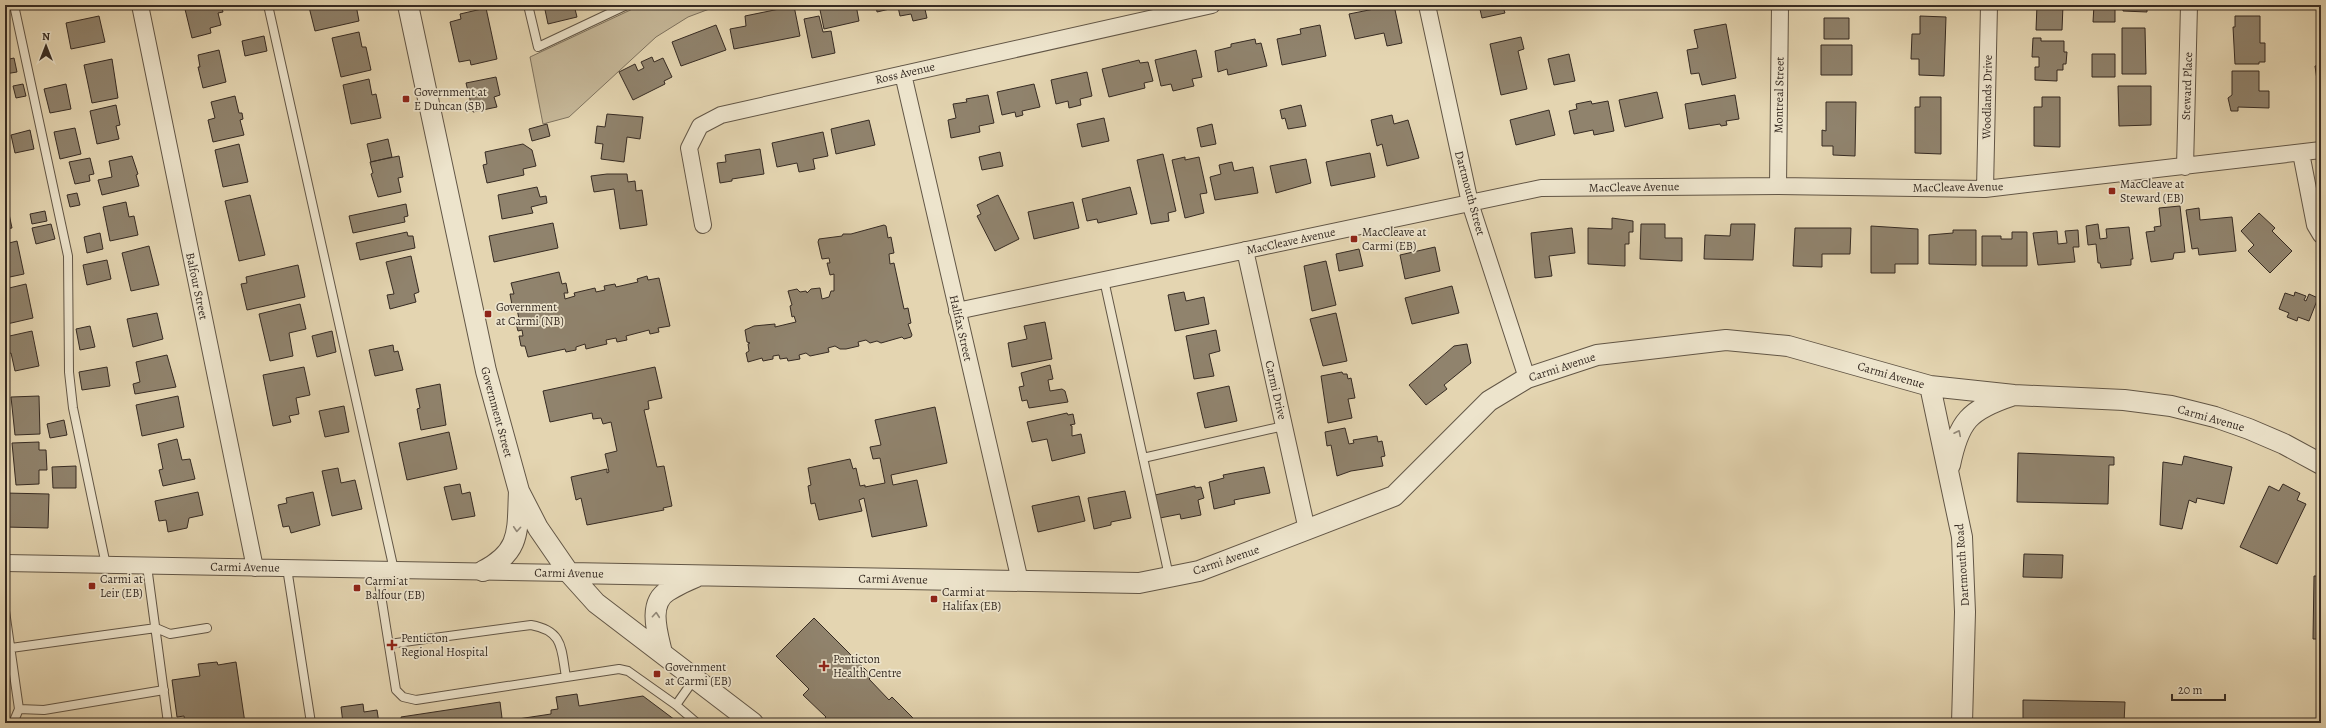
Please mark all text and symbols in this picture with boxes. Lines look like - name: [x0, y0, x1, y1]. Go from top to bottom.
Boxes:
- north arrow: [26, 26, 66, 66]
- text: N: [42, 29, 50, 44]
- street label: Steward Place: [2178, 52, 2196, 120]
- street label: Woodlands Drive: [1978, 55, 1996, 140]
- street label: Montreal Street: [1770, 56, 1788, 133]
- street label: Ross Avenue: [874, 58, 936, 88]
- place label: Government at E Duncan (SB): [414, 84, 487, 114]
- marker: Government at E Duncan (SB): [401, 94, 411, 104]
- street label: Dartmouth Street: [1451, 149, 1489, 237]
- place label: MacCleave at Steward (EB): [2120, 176, 2184, 206]
- street label: MacCleave Avenue: [1589, 178, 1679, 196]
- street label: MacCleave Avenue: [1913, 178, 2003, 196]
- marker: MacCleave at Steward (EB): [2107, 186, 2117, 196]
- street label: MacCleave Avenue: [1245, 224, 1337, 258]
- place label: MacCleave at Carmi (EB): [1362, 224, 1426, 254]
- marker: MacCleave at Carmi (EB): [1349, 234, 1359, 244]
- street label: Balfour Street: [182, 251, 212, 321]
- street label: Halifax Street: [946, 293, 976, 363]
- place label: Government at Carmi (NB): [496, 299, 564, 329]
- marker: Government at Carmi (NB): [483, 309, 493, 319]
- street label: Carmi Avenue: [1527, 349, 1597, 385]
- street label: Carmi Avenue: [1856, 358, 1926, 392]
- street label: Carmi Drive: [1261, 359, 1291, 421]
- street label: Government Street: [477, 365, 517, 459]
- street label: Carmi Avenue: [2176, 401, 2246, 435]
- one-way arrow: [1954, 430, 1961, 437]
- street label: Dartmouth Road: [1951, 523, 1973, 607]
- one-way arrow: [512, 526, 521, 532]
- street label: Carmi Avenue: [1191, 541, 1261, 579]
- street label: Carmi Avenue: [210, 558, 280, 576]
- street label: Carmi Avenue: [534, 564, 604, 582]
- street label: Carmi Avenue: [858, 570, 928, 588]
- place label: Carmi at Leir (EB): [100, 571, 143, 601]
- place label: Carmi at Balfour (EB): [365, 573, 425, 603]
- marker: Carmi at Leir (EB): [87, 581, 97, 591]
- marker: Carmi at Balfour (EB): [352, 583, 362, 593]
- place label: Carmi at Halifax (EB): [942, 584, 1001, 614]
- marker: Carmi at Halifax (EB): [929, 594, 939, 604]
- one-way arrow: [652, 612, 661, 618]
- place label: Penticton Regional Hospital: [401, 630, 488, 660]
- marker: Penticton Regional Hospital: [386, 639, 398, 651]
- place label: Penticton Health Centre: [833, 651, 902, 681]
- place label: Government at Carmi (EB): [665, 659, 731, 689]
- marker: Penticton Health Centre: [818, 660, 830, 672]
- marker: Government at Carmi (EB): [652, 669, 662, 679]
- scale bar: [2172, 676, 2225, 702]
- text: 20 m: [2178, 682, 2202, 698]

